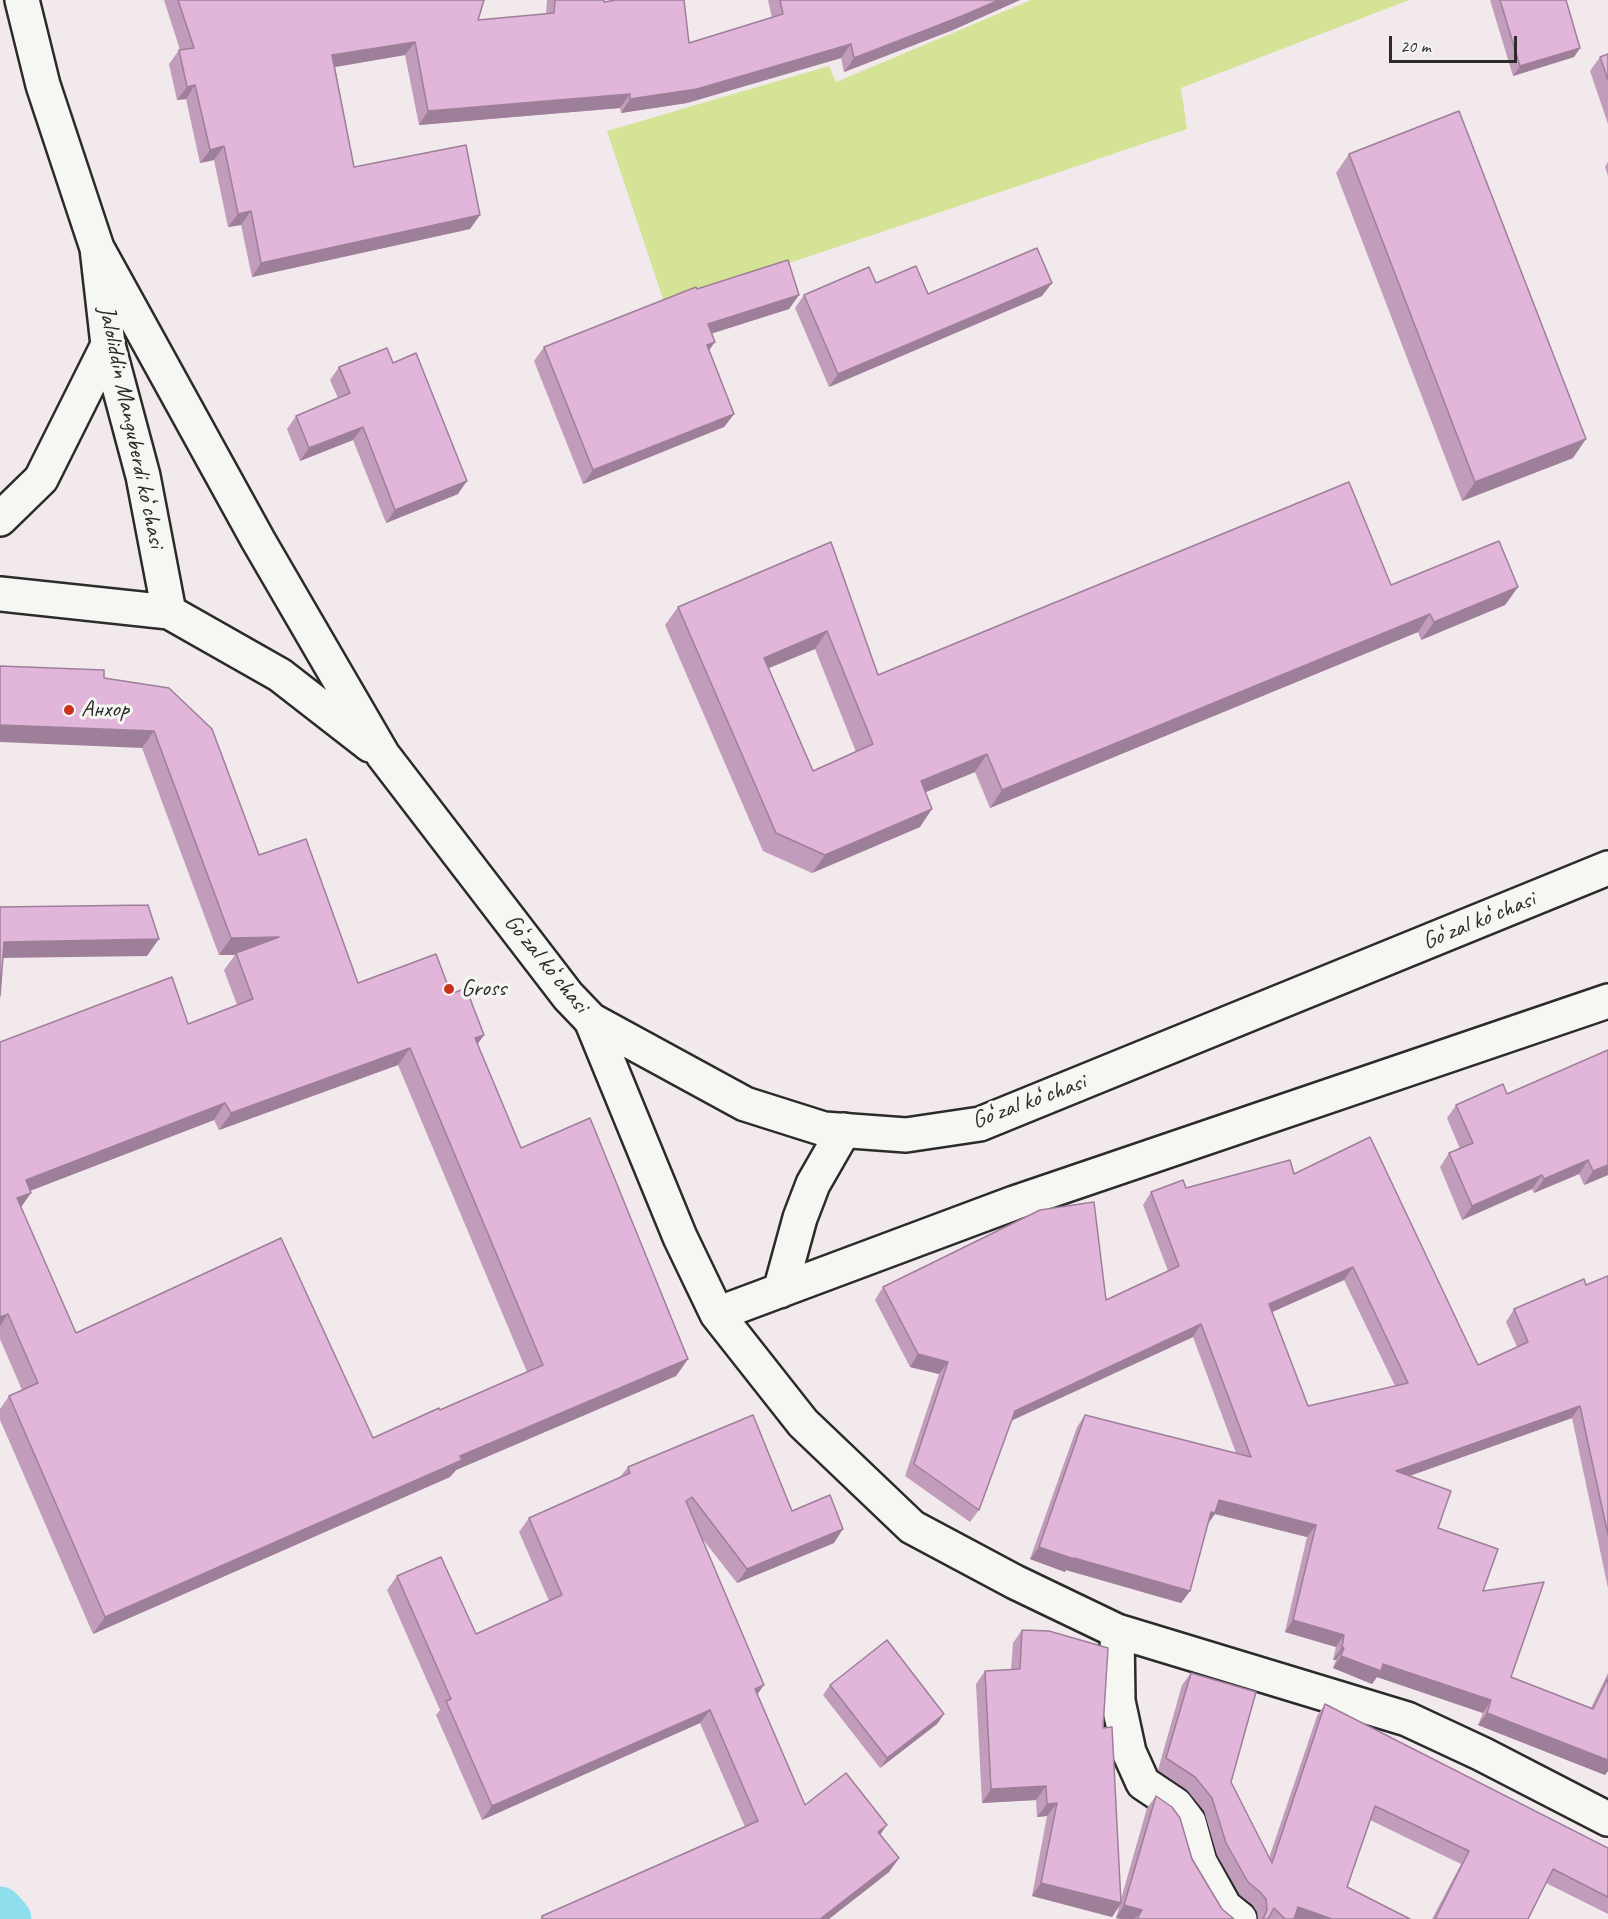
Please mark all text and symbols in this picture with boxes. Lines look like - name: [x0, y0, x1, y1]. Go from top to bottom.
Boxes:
- scale bar: [1392, 24, 1520, 62]
- text: 20 m: [1400, 35, 1431, 57]
- street label: Jaloliddin Manguberdi koʻchasi: [91, 303, 171, 551]
- place label: Анхор: [81, 696, 129, 724]
- marker: Анхор: [62, 703, 76, 717]
- street label: Goʻzal koʻchasi: [1419, 885, 1539, 957]
- street label: Goʻzal koʻchasi: [497, 909, 595, 1019]
- place label: Gross: [461, 975, 506, 1003]
- marker: Gross: [442, 982, 456, 996]
- street label: Goʻzal koʻchasi: [968, 1068, 1090, 1136]

